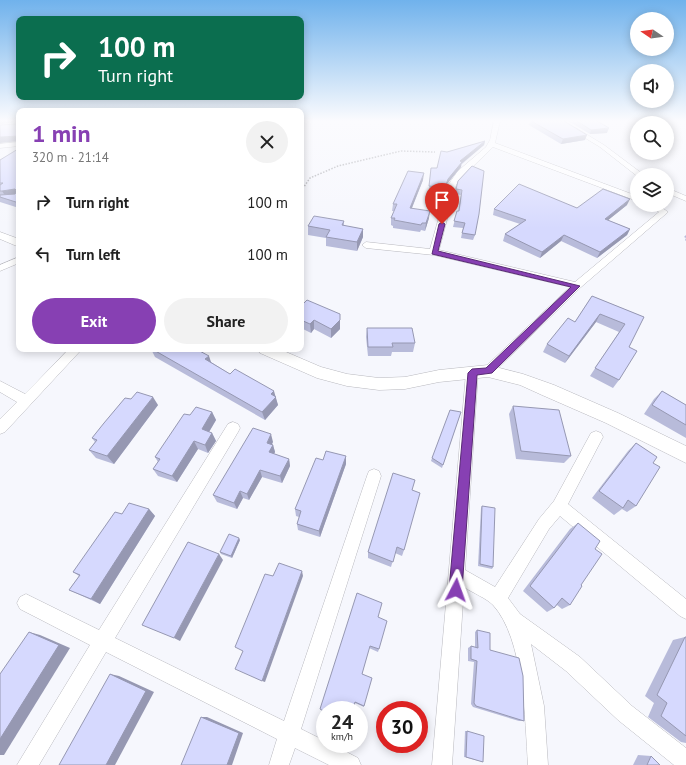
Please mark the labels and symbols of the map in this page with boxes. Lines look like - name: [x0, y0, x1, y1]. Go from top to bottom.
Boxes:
- north arrow: [630, 12, 674, 56]
- pin: [425, 183, 459, 224]
- position arrow: [435, 569, 477, 611]
- speed limit sign: 30: [376, 701, 428, 753]

